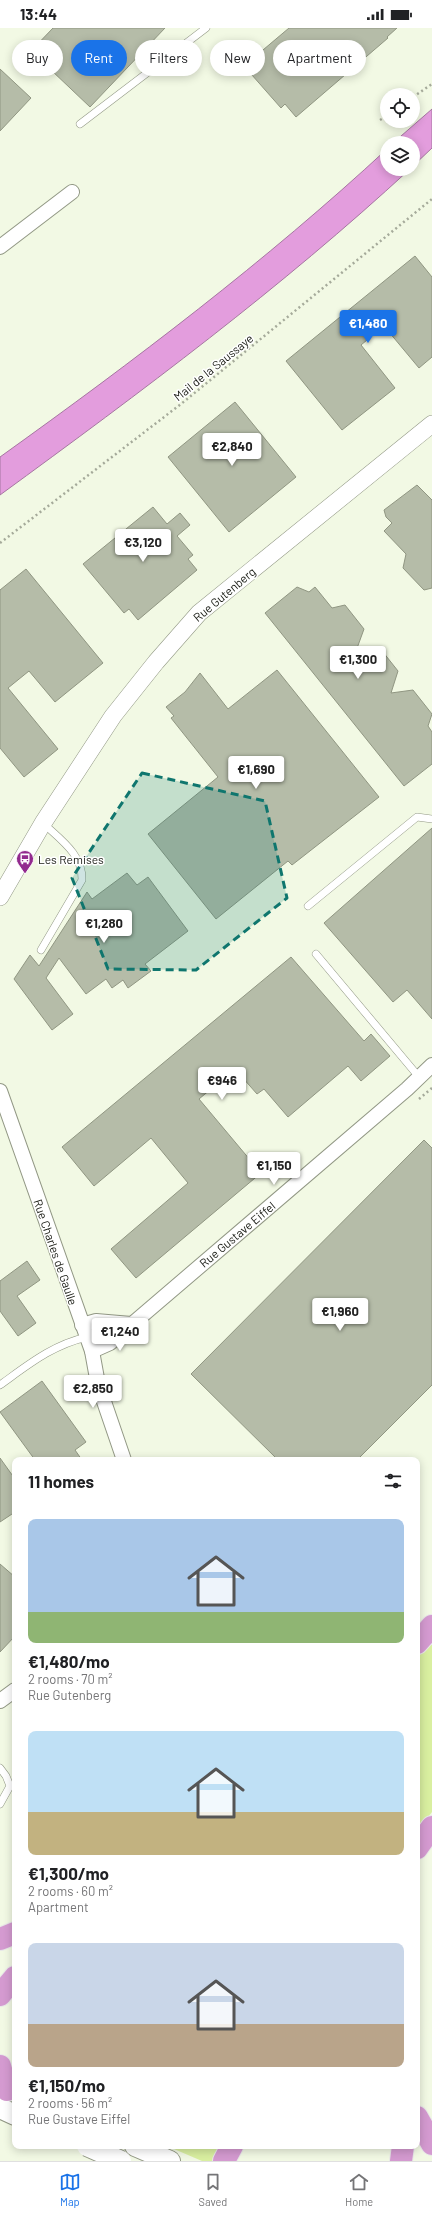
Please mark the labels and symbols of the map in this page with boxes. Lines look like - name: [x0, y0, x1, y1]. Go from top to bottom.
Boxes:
- pin: €1,480: [335, 310, 401, 344]
- street label: Mail de la Saussaye: [170, 331, 256, 403]
- pin: €2,840: [199, 433, 265, 467]
- pin: €3,120: [110, 529, 176, 563]
- street label: Rue Gutenberg: [190, 564, 258, 624]
- pin: €1,300: [325, 646, 391, 680]
- pin: €1,690: [223, 756, 289, 790]
- bus stop icon: Les Remises: [15, 849, 35, 874]
- place label: Les Remises: [38, 852, 104, 866]
- pin: €1,280: [71, 910, 137, 944]
- pin: €946: [198, 1067, 246, 1101]
- pin: €1,150: [241, 1152, 307, 1186]
- street label: Rue Charles de Gaulle: [31, 1197, 81, 1307]
- street label: Rue Gustave Eiffel: [196, 1198, 278, 1270]
- pin: €1,960: [307, 1298, 373, 1332]
- pin: €1,240: [87, 1318, 153, 1352]
- pin: €2,850: [60, 1375, 126, 1409]

